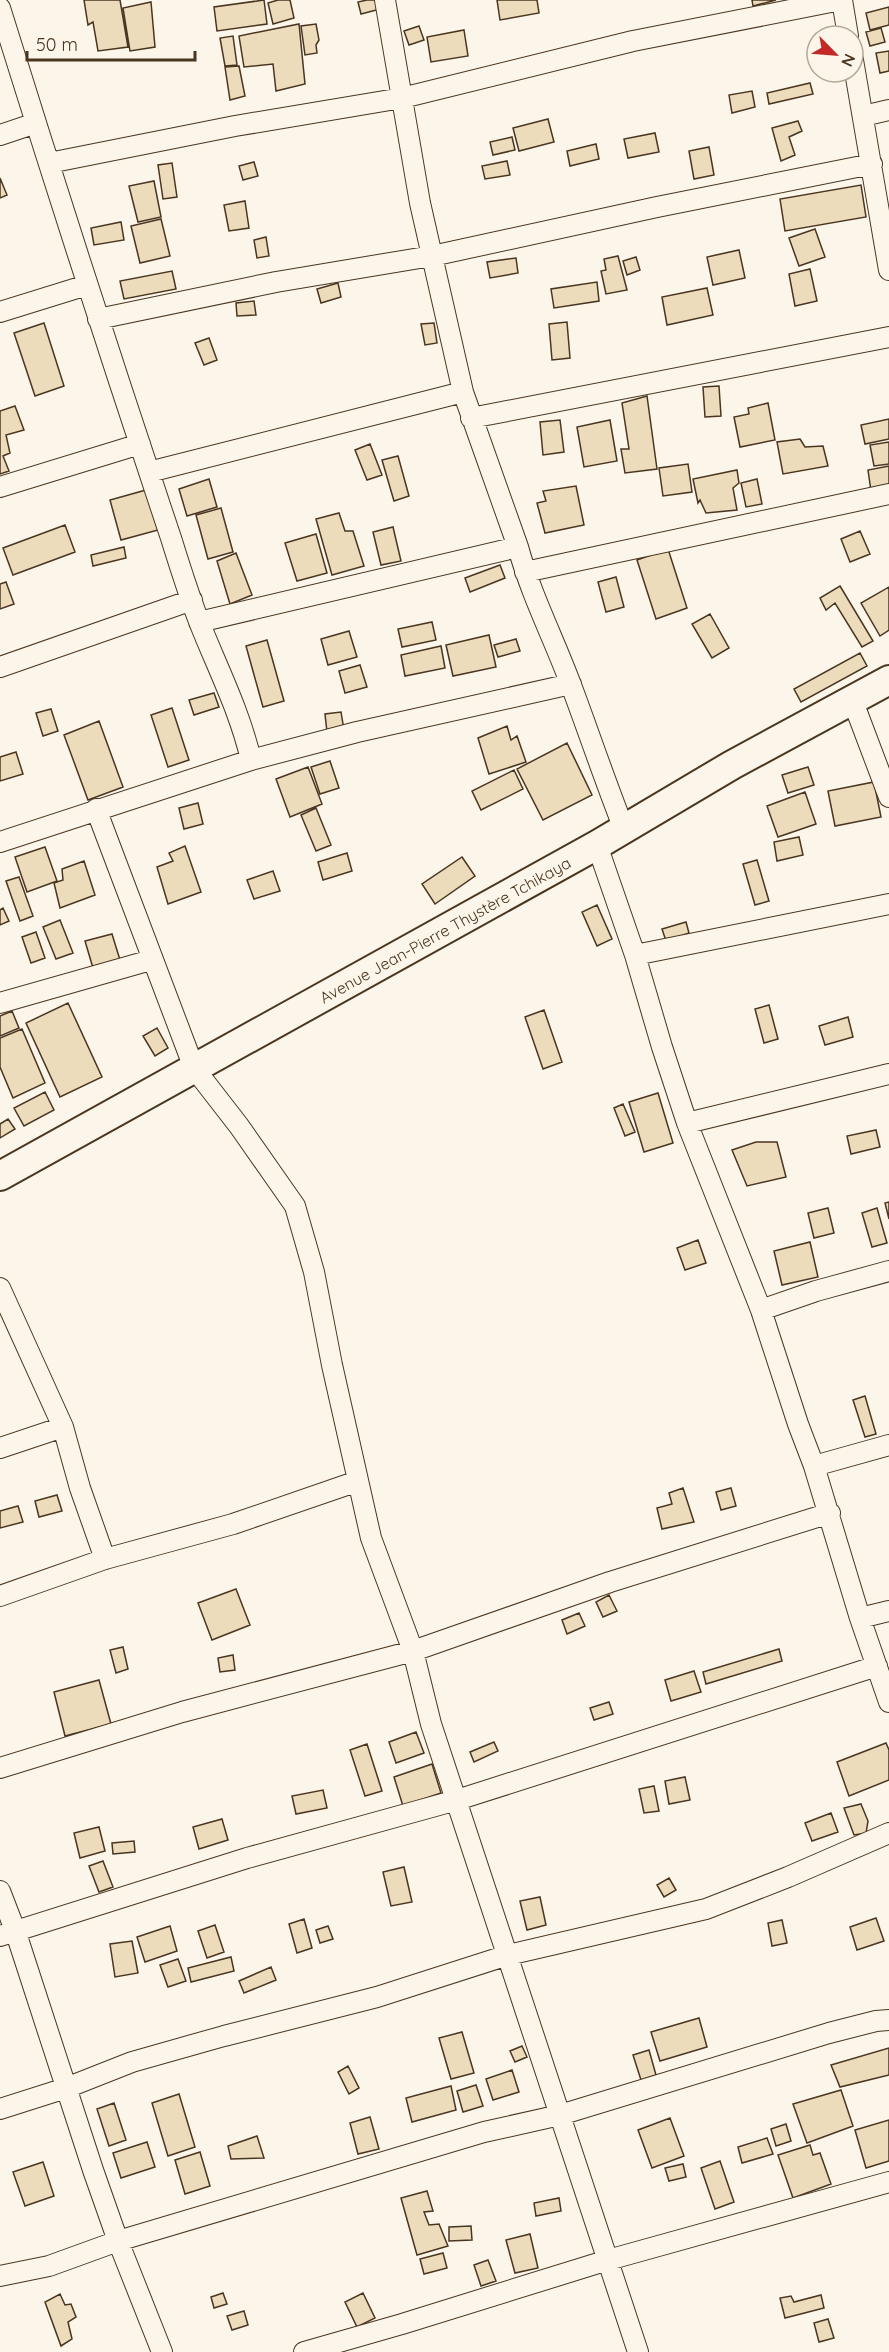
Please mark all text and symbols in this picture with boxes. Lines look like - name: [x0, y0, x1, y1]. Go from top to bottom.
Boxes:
- scale bar: [27, 24, 195, 62]
- north arrow: [805, 24, 865, 84]
- text: 50 m: [36, 33, 78, 56]
- text: N: [837, 51, 860, 70]
- street label: Avenue Jean-Pierre Thystère Tchikaya: [316, 852, 574, 1008]

